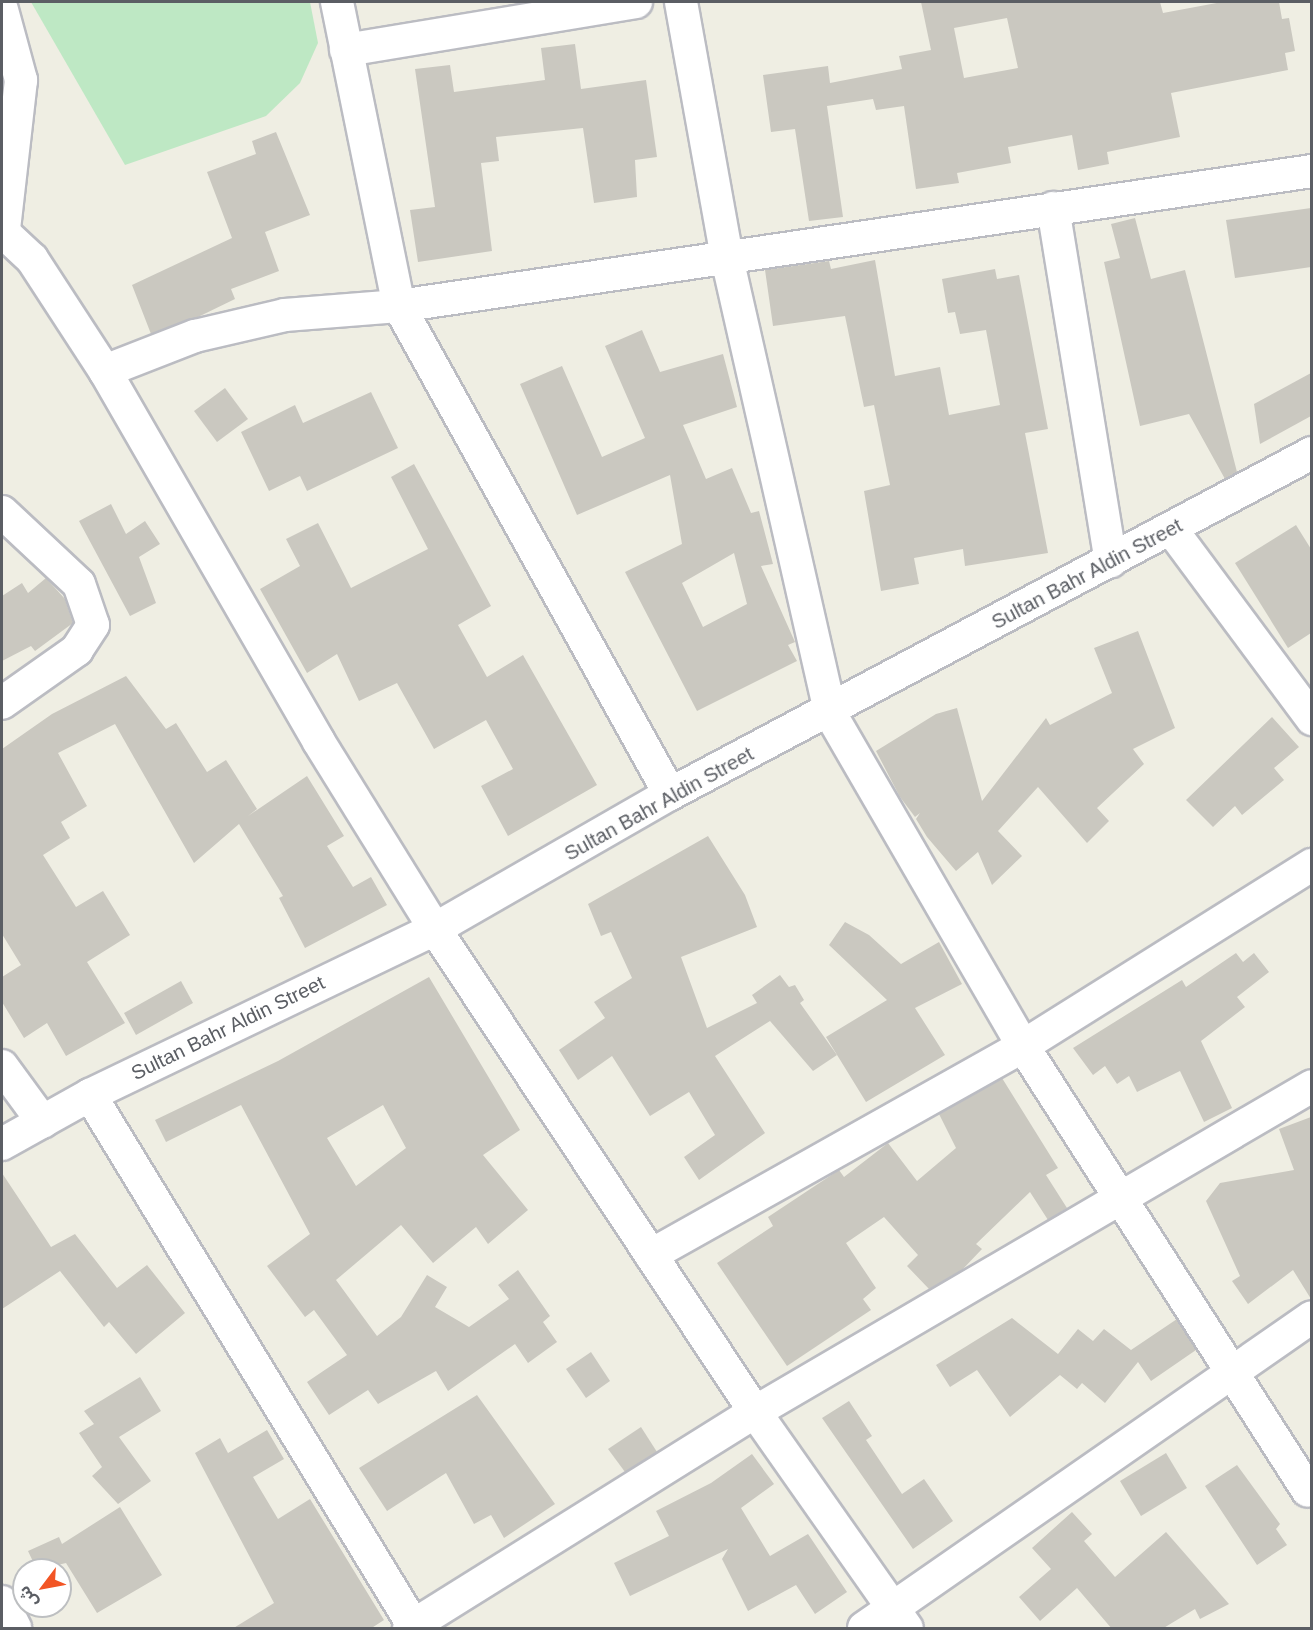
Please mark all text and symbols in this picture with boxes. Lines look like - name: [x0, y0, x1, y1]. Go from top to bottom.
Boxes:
- street label: Sultan Bahr Aldin Street: [987, 513, 1187, 635]
- street label: Sultan Bahr Aldin Street: [560, 742, 758, 866]
- street label: Sultan Bahr Aldin Street: [127, 970, 329, 1086]
- north arrow: [12, 1558, 72, 1618]
- text: ش: [15, 1583, 41, 1611]

